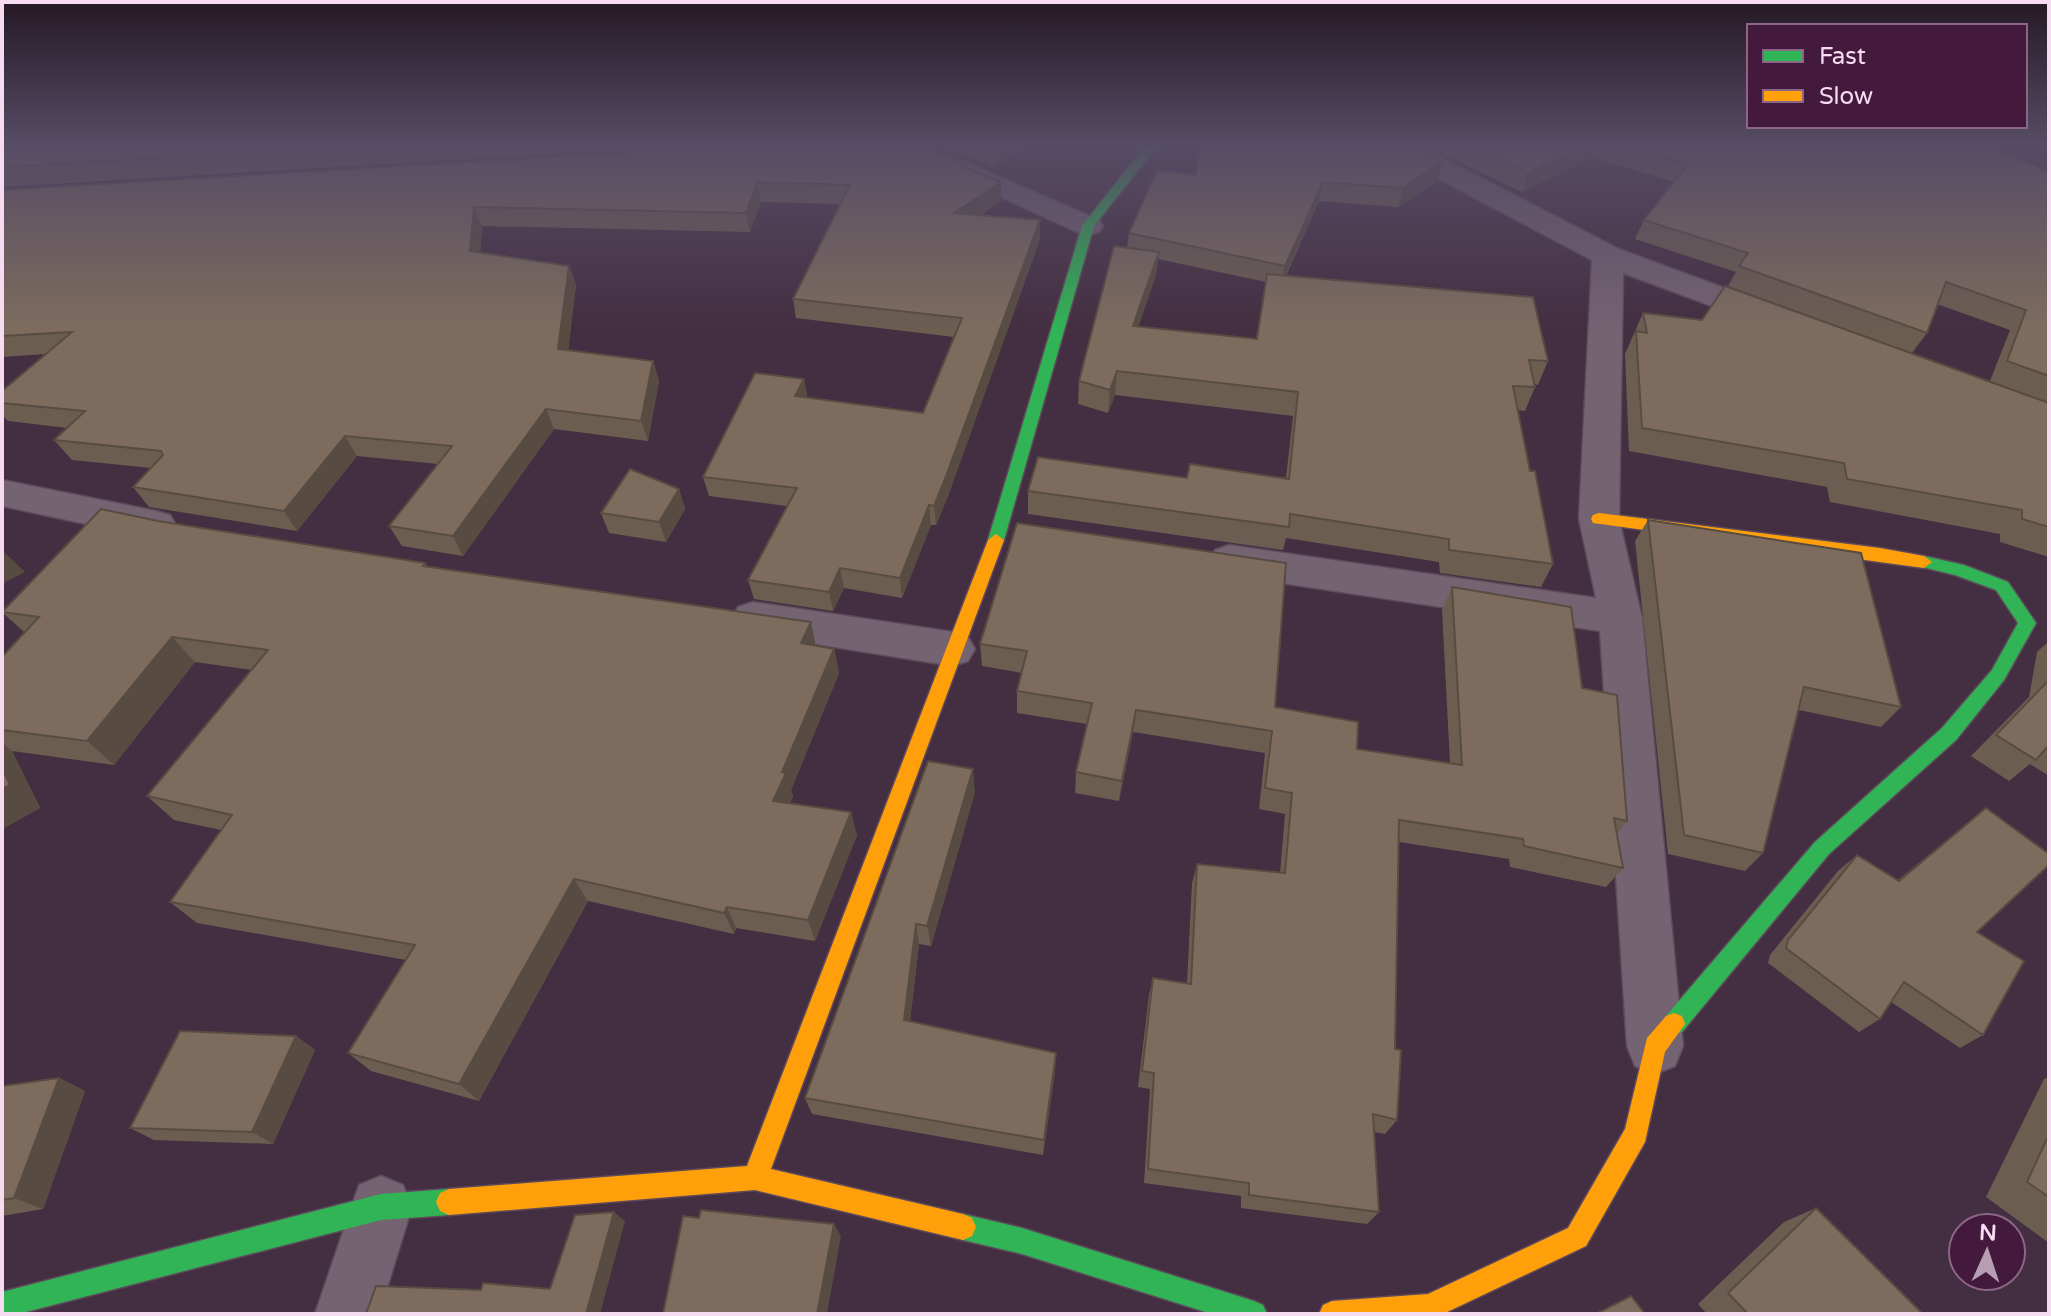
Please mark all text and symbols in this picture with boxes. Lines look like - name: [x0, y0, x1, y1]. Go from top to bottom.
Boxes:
- legend: [1747, 24, 2027, 128]
- text: Fast: [1819, 42, 1866, 71]
- text: Slow: [1819, 82, 1873, 111]
- north arrow: [1947, 1212, 2027, 1292]
- text: N: [1978, 1220, 1997, 1246]

